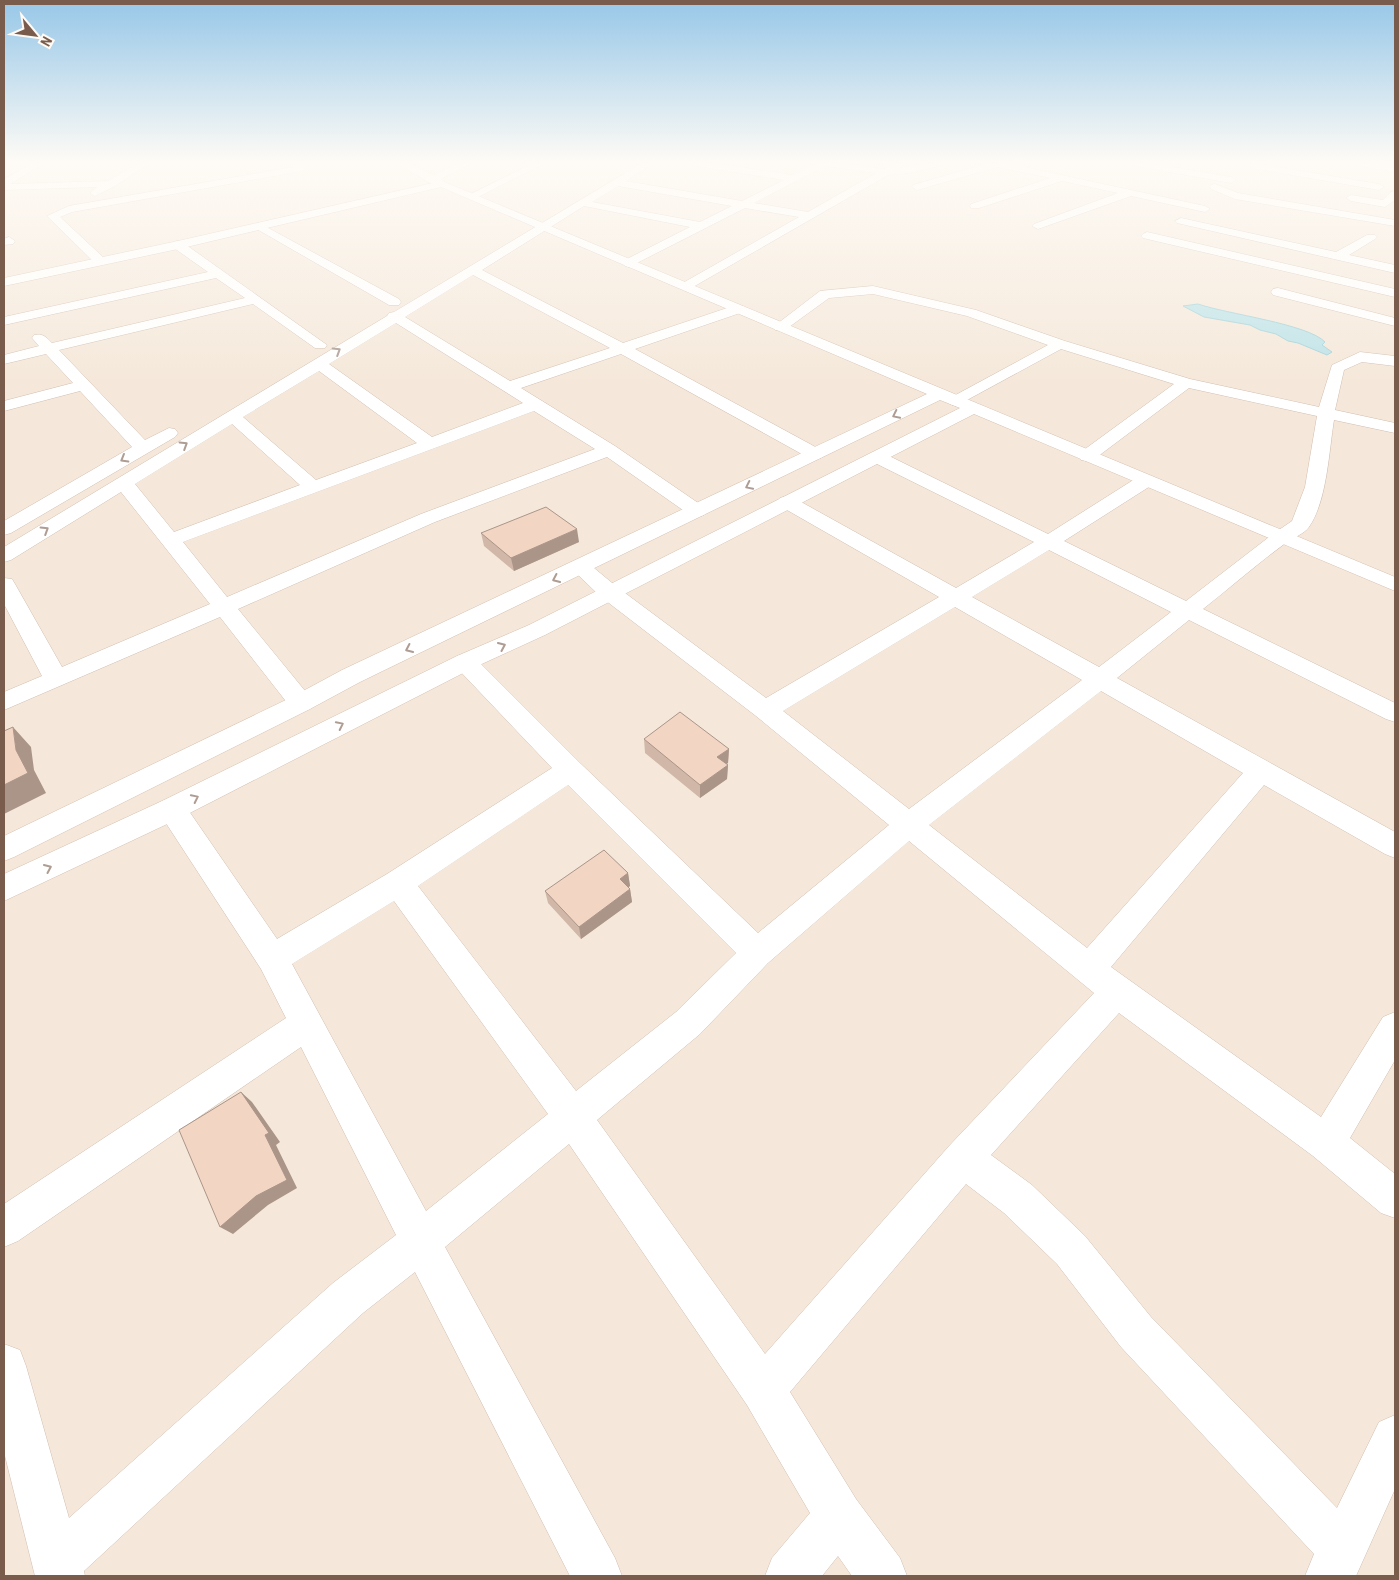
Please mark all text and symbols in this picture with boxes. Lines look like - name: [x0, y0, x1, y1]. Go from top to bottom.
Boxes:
- north arrow: [10, 10, 60, 60]
- text: N: [37, 34, 55, 49]
- one-way arrow: [332, 348, 341, 357]
- one-way arrow: [892, 409, 901, 419]
- one-way arrow: [178, 442, 187, 451]
- one-way arrow: [120, 452, 129, 462]
- one-way arrow: [745, 480, 754, 490]
- one-way arrow: [40, 527, 49, 536]
- one-way arrow: [552, 573, 561, 583]
- one-way arrow: [497, 642, 506, 652]
- one-way arrow: [405, 643, 414, 653]
- one-way arrow: [335, 721, 344, 731]
- one-way arrow: [189, 794, 198, 804]
- one-way arrow: [43, 864, 52, 875]

